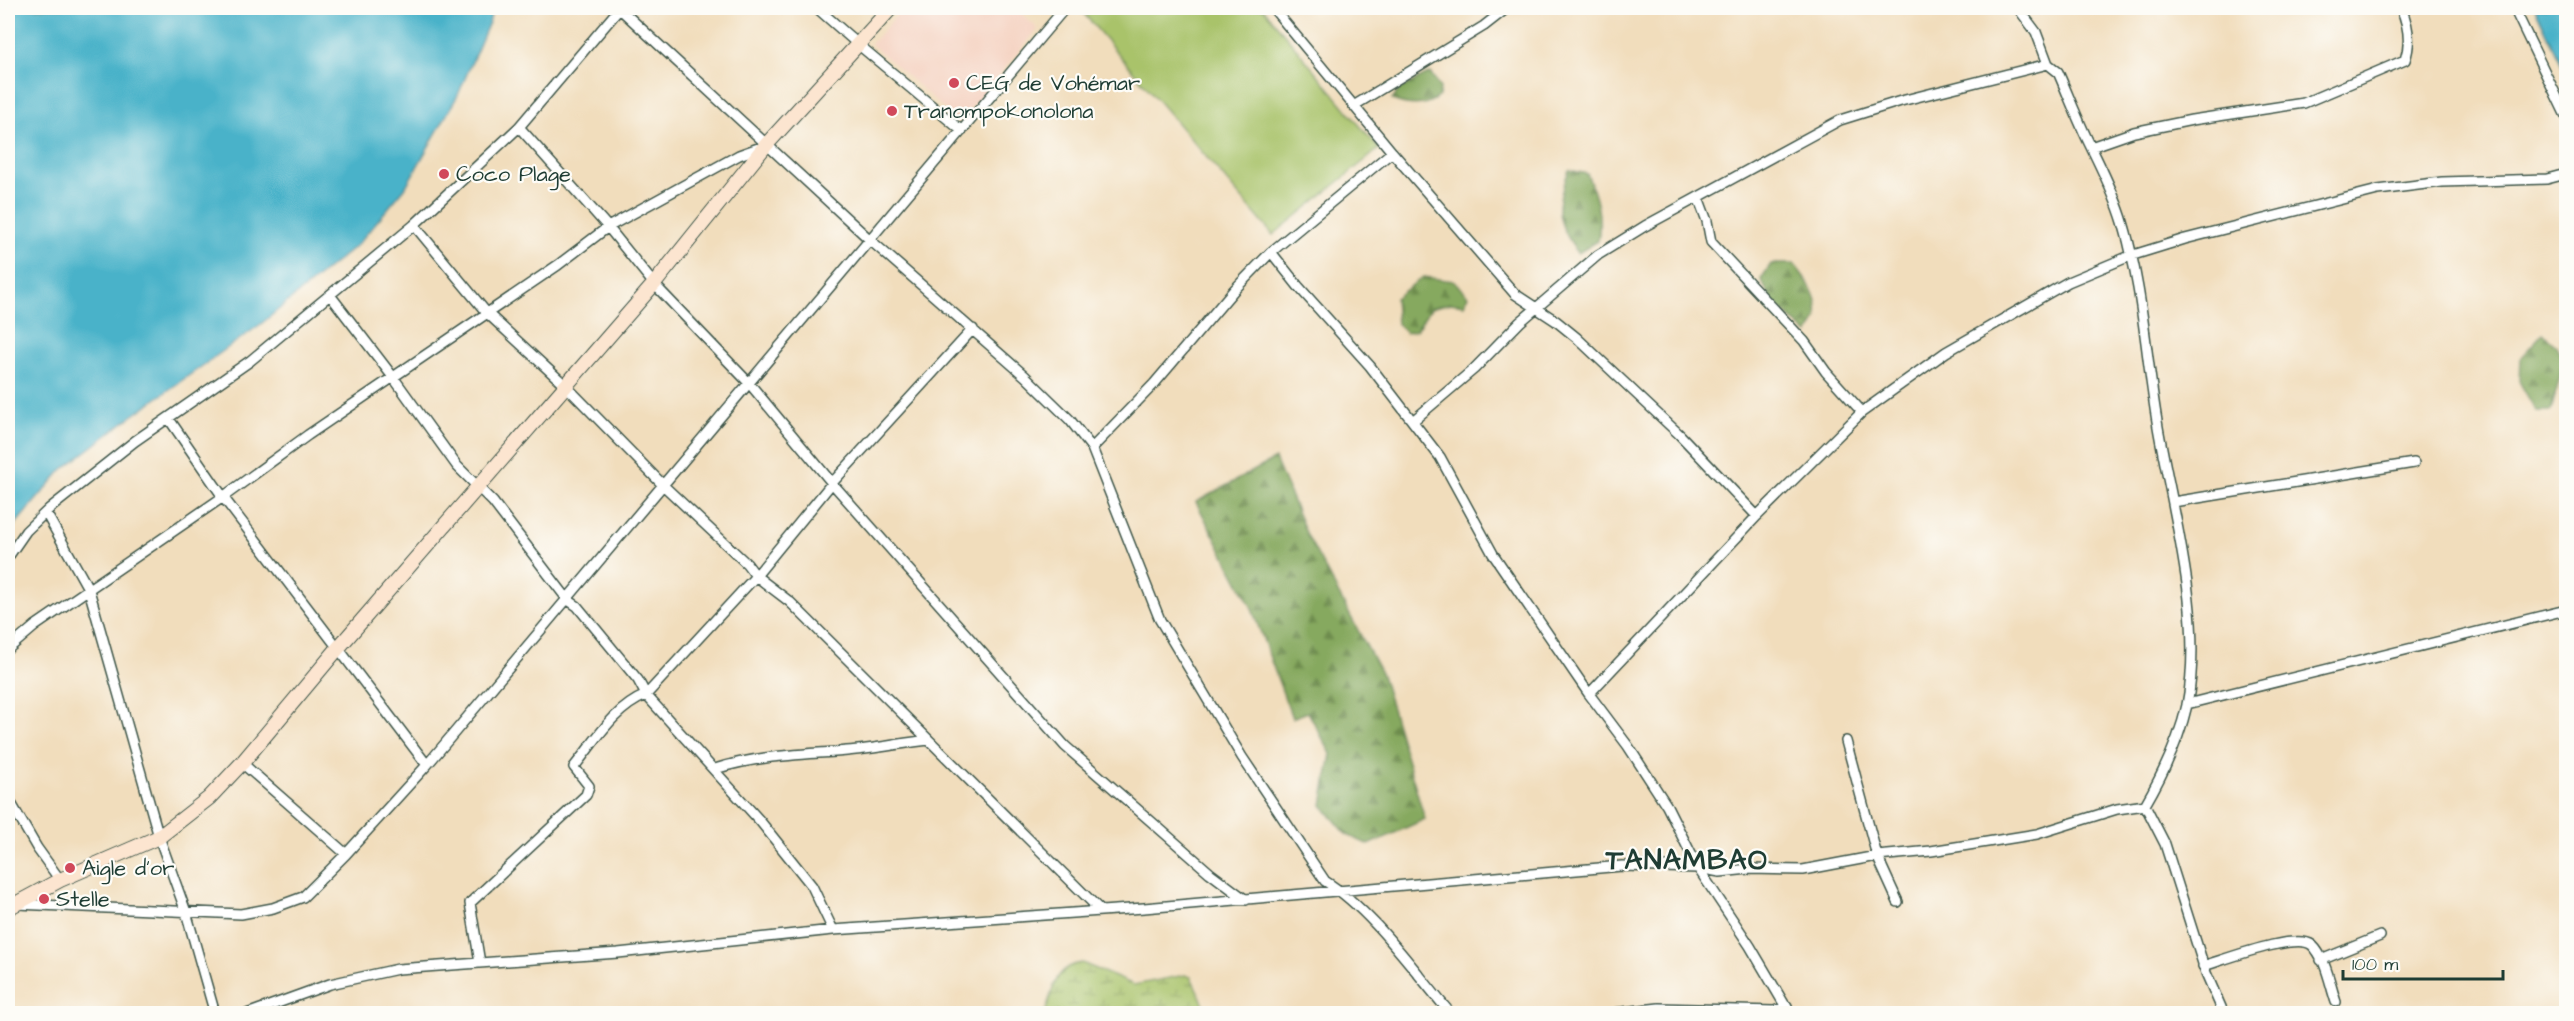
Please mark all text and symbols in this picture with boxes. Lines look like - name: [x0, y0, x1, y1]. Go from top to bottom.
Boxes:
- place label: CEG de Vohémar: [966, 68, 1140, 99]
- marker: CEG de Vohémar: [947, 76, 961, 90]
- place label: Tranompokonolona: [904, 96, 1093, 127]
- marker: Tranompokonolona: [885, 104, 899, 118]
- place label: Coco Plage: [456, 159, 571, 191]
- marker: Coco Plage: [437, 167, 451, 181]
- district label: TANAMBAO: [1605, 841, 1768, 880]
- place label: Aigle d'or: [82, 853, 174, 885]
- marker: Aigle d'or: [63, 861, 77, 875]
- place label: Stelle: [56, 884, 110, 915]
- marker: Stelle: [37, 892, 51, 906]
- scale bar: [2343, 943, 2504, 981]
- text: 100 m: [2352, 952, 2398, 977]

